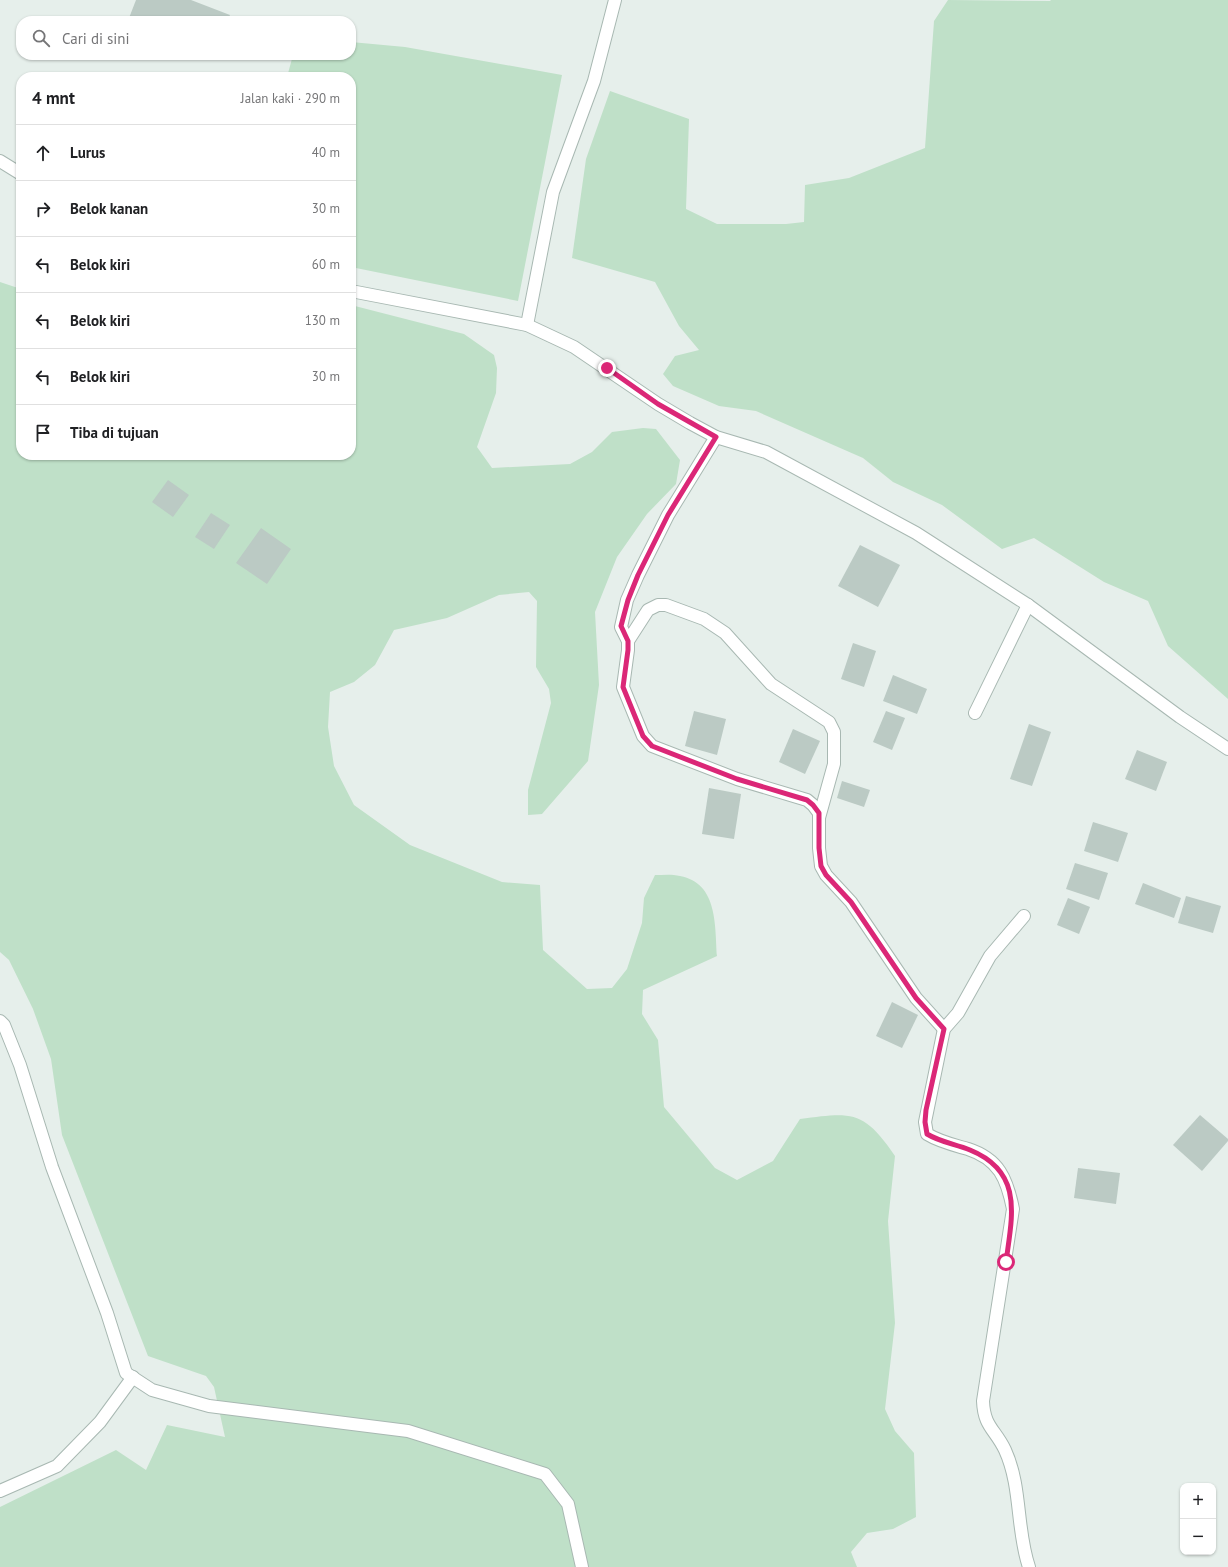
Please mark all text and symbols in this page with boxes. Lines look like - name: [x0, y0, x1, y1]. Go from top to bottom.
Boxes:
- search box: [16, 16, 356, 60]
- icon: search: [30, 27, 52, 49]
- text: Cari di sini: [62, 29, 130, 48]
- text: 4 mnt: [32, 87, 75, 109]
- text: Jalan kaki · 290 m: [241, 90, 340, 107]
- icon: ahead: [32, 142, 54, 164]
- text: Lurus: [70, 143, 105, 162]
- text: 40 m: [312, 144, 340, 161]
- icon: right: [32, 198, 54, 220]
- text: Belok kanan: [70, 199, 148, 218]
- text: 30 m: [312, 200, 340, 217]
- icon: left: [32, 254, 54, 276]
- text: Belok kiri: [70, 255, 130, 274]
- text: 60 m: [312, 256, 340, 273]
- icon: left: [32, 310, 54, 332]
- text: Belok kiri: [70, 311, 130, 330]
- text: 130 m: [305, 312, 340, 329]
- route end: [598, 359, 616, 377]
- icon: left: [32, 366, 54, 388]
- text: Belok kiri: [70, 367, 130, 386]
- text: 30 m: [312, 368, 340, 385]
- icon: arrive: [32, 422, 54, 444]
- text: Tiba di tujuan: [70, 423, 159, 442]
- route start: [997, 1253, 1015, 1271]
- map controls: [1180, 1483, 1216, 1555]
- button: +: [1180, 1483, 1216, 1519]
- button: −: [1180, 1519, 1216, 1555]

